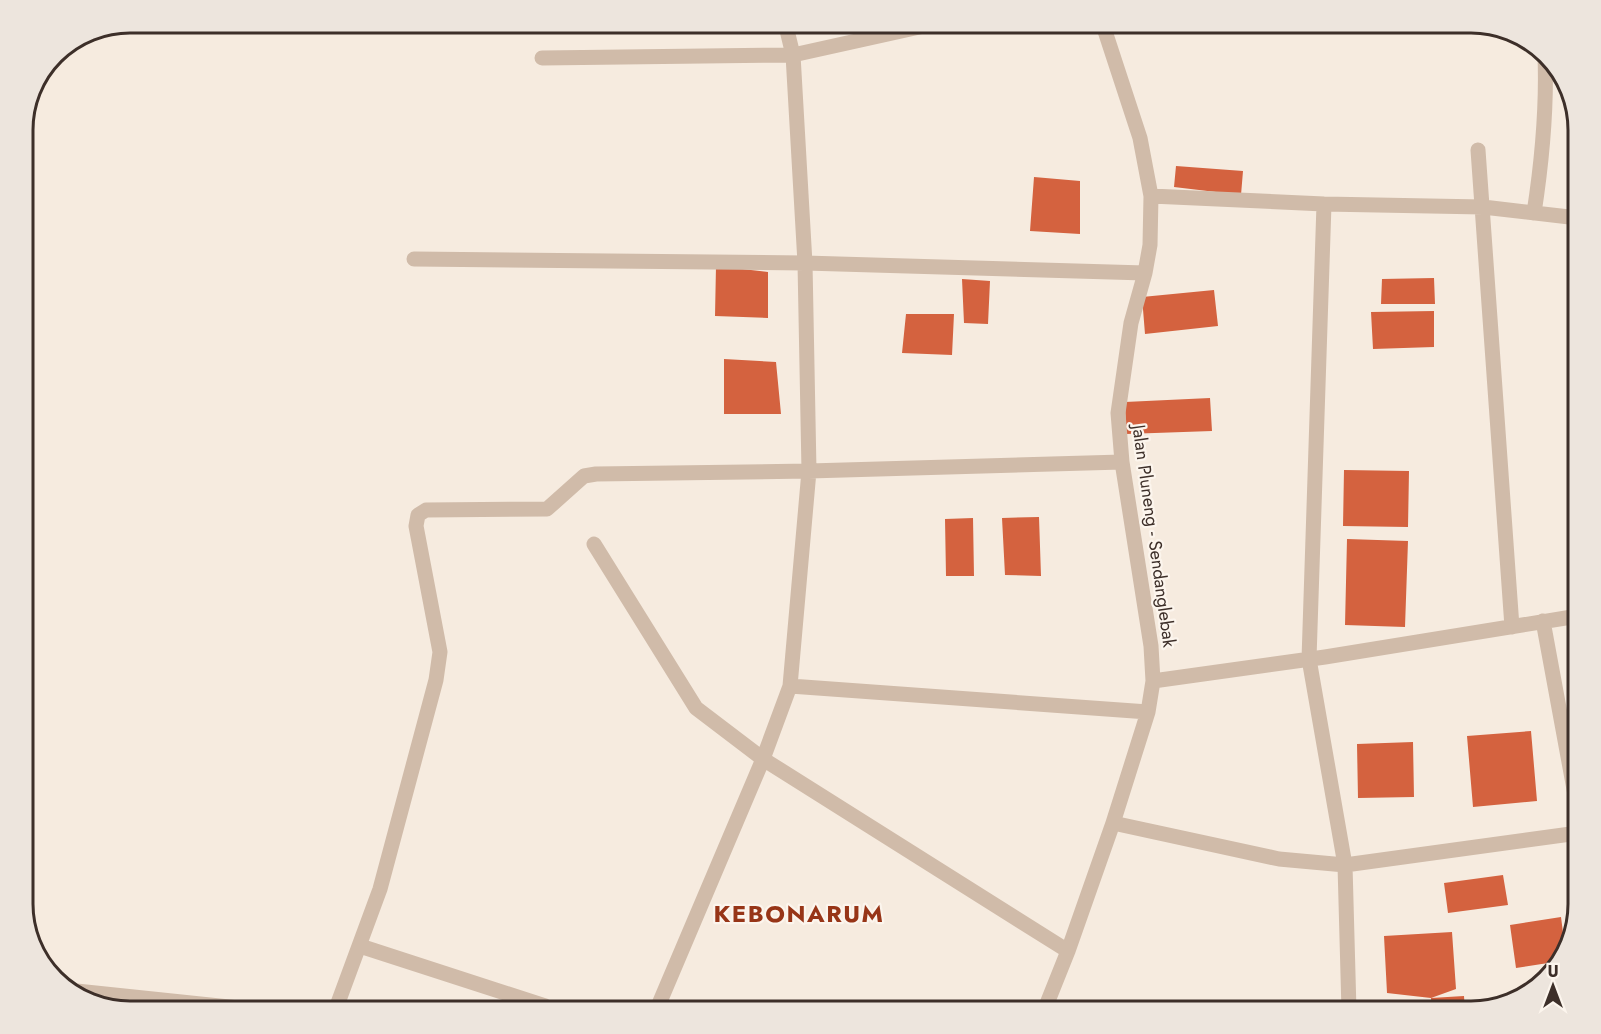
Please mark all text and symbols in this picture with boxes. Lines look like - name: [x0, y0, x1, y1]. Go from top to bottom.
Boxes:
- street label: Jalan Pluneng - Sendanglebak: [1125, 421, 1183, 649]
- district label: KEBONARUM: [714, 896, 884, 931]
- north arrow: [1523, 956, 1583, 1016]
- text: U: [1547, 960, 1559, 983]

